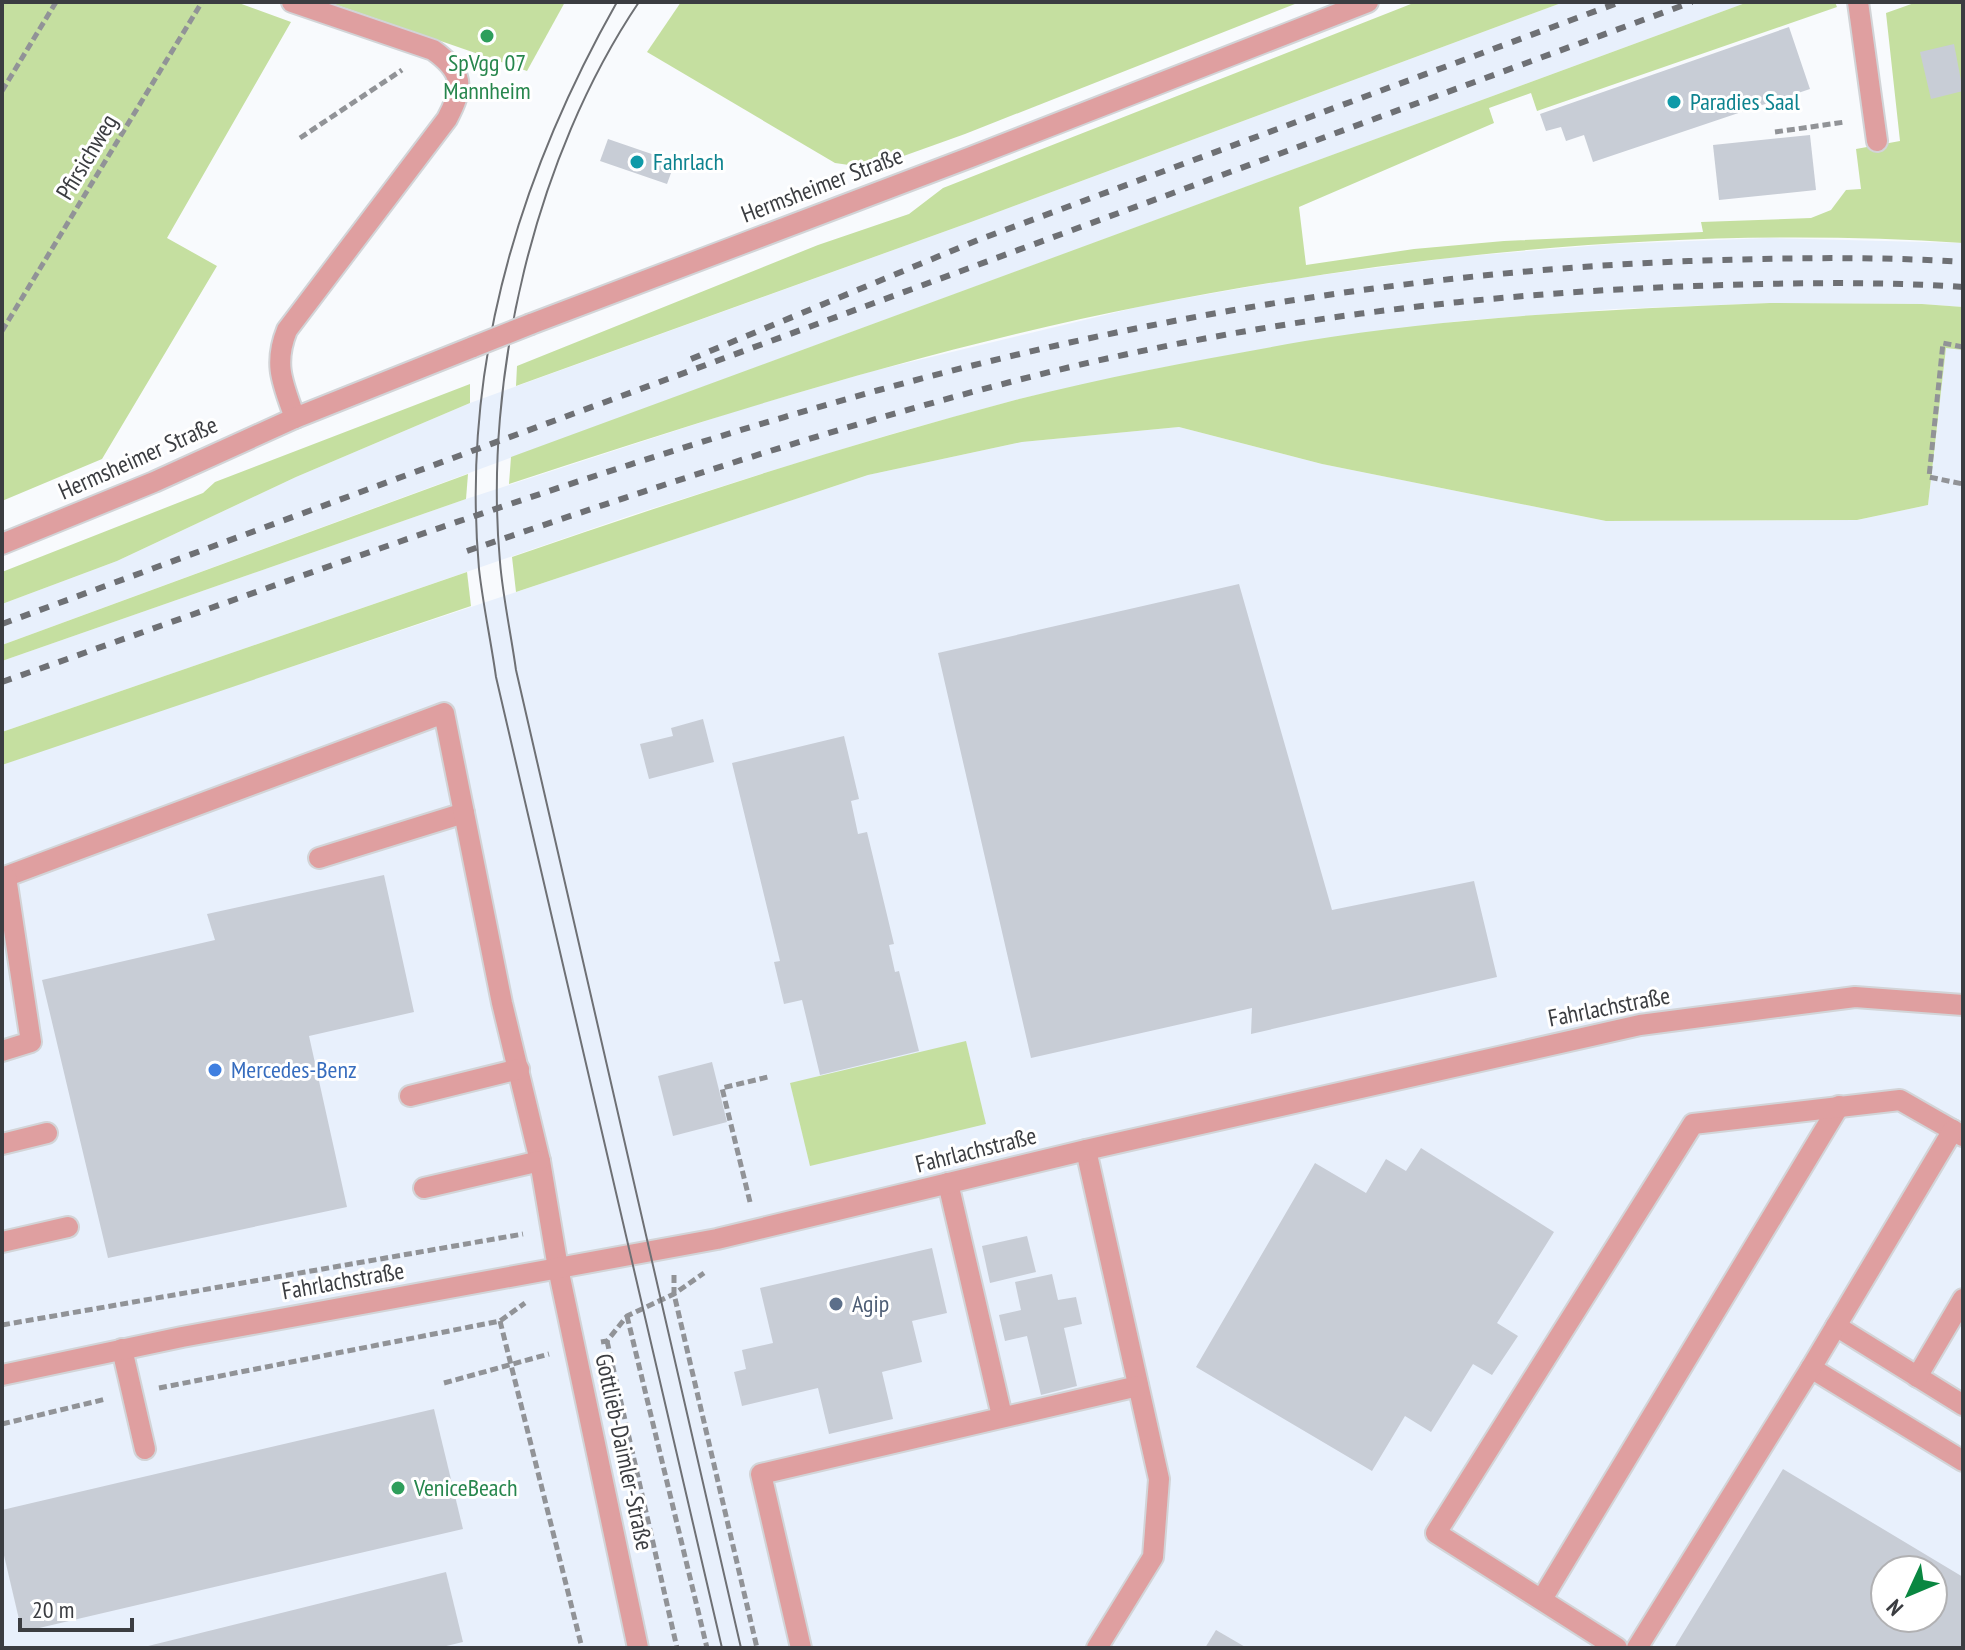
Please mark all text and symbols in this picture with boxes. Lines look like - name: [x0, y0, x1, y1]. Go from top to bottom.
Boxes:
- marker: SpVgg 07 Mannheim: [478, 27, 496, 45]
- place label: SpVgg 07 Mannheim: [443, 47, 531, 106]
- place label: Paradies Saal: [1690, 86, 1800, 117]
- marker: Paradies Saal: [1665, 93, 1683, 111]
- street label: Pfirsichweg: [49, 108, 124, 205]
- street label: Hermsheimer Straße: [737, 139, 907, 230]
- place label: Fahrlach: [653, 146, 724, 177]
- marker: Fahrlach: [628, 153, 646, 171]
- street label: Hermsheimer Straße: [54, 409, 222, 506]
- street label: Fahrlachstraße: [1545, 980, 1672, 1034]
- place label: Mercedes-Benz: [231, 1054, 357, 1085]
- marker: Mercedes-Benz: [206, 1061, 224, 1079]
- street label: Fahrlachstraße: [912, 1120, 1040, 1179]
- street label: Fahrlachstraße: [279, 1255, 406, 1306]
- place label: Agip: [852, 1288, 889, 1319]
- marker: Agip: [827, 1295, 845, 1313]
- street label: Gottlieb-Daimler-Straße: [589, 1351, 660, 1553]
- place label: VeniceBeach: [413, 1472, 518, 1503]
- marker: VeniceBeach: [389, 1479, 407, 1497]
- north arrow: [1869, 1554, 1949, 1634]
- scale bar: [20, 1582, 132, 1632]
- text: 20 m: [32, 1594, 74, 1625]
- text: N: [1880, 1594, 1909, 1622]

